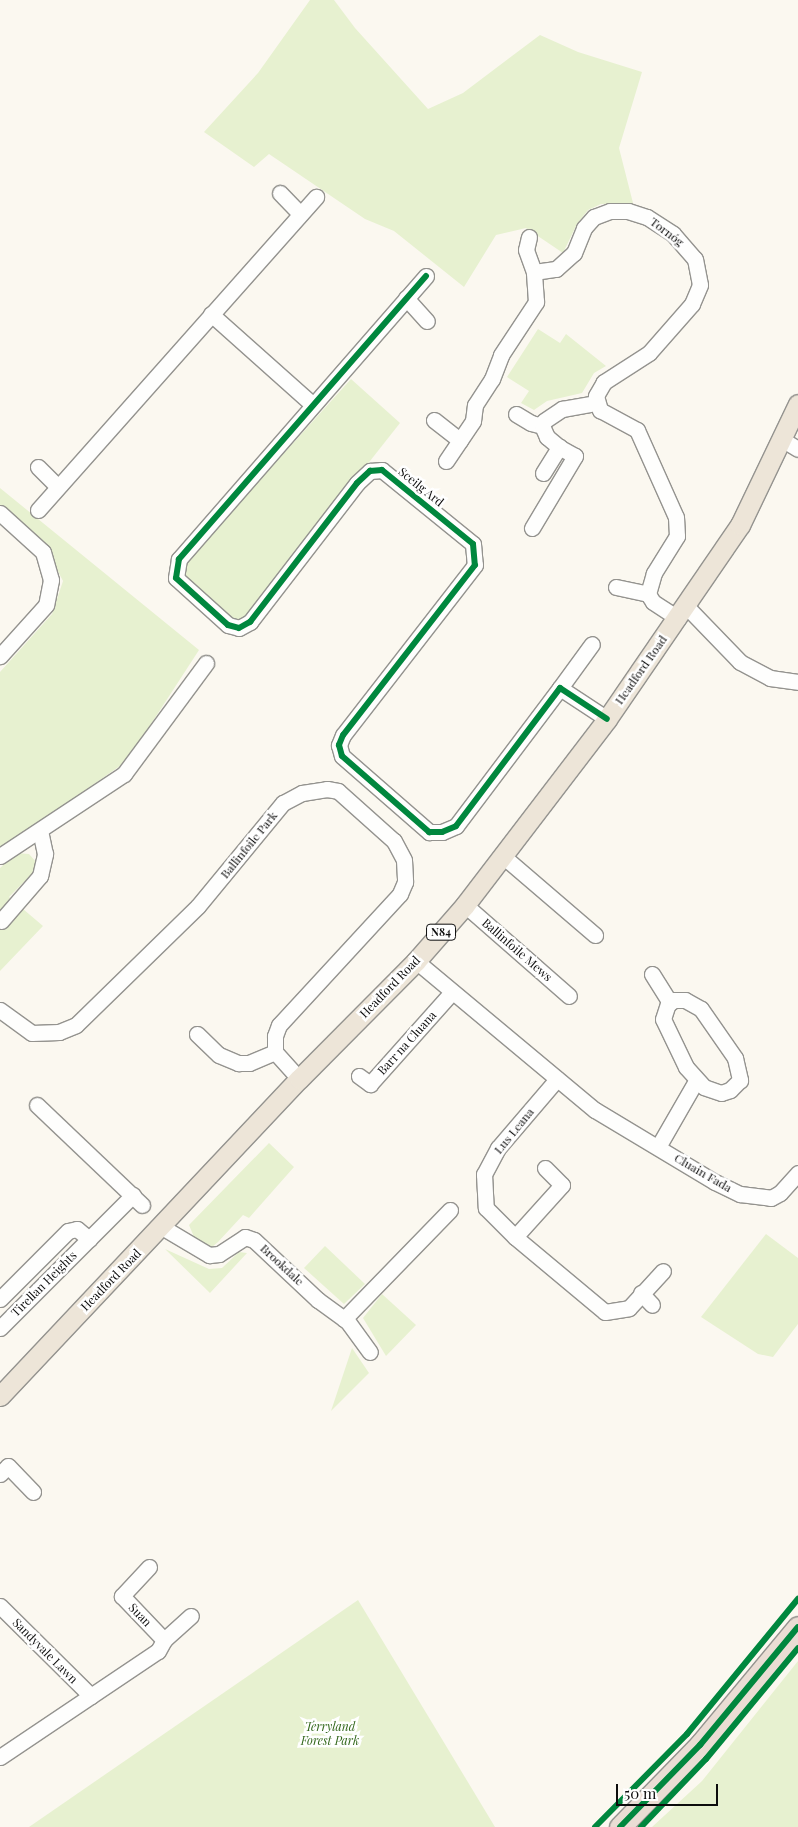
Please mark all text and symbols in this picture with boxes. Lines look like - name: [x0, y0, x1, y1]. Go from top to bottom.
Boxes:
- street label: Tornóg: [647, 215, 687, 249]
- street label: Sceilg Ard: [395, 464, 447, 510]
- street label: Headford Road: [612, 633, 670, 707]
- street label: Ballinfoile Park: [218, 809, 280, 881]
- street label: Ballinfoile Mews: [479, 916, 555, 984]
- road number: N84: [426, 924, 456, 940]
- street label: Headford Road: [357, 953, 423, 1021]
- street label: Barr na Cluana: [375, 1008, 439, 1078]
- street label: Lus Leana: [491, 1105, 537, 1157]
- street label: Cluain Fada: [672, 1151, 734, 1195]
- street label: Brookdale: [257, 1241, 307, 1289]
- street label: Headford Road: [78, 1246, 144, 1314]
- street label: Tirellan Heights: [8, 1248, 80, 1320]
- street label: Suan: [126, 1600, 154, 1630]
- street label: Sandyvale Lawn: [9, 1615, 81, 1687]
- park label: Terryland Forest Park: [301, 1720, 359, 1748]
- scale bar: [618, 1774, 720, 1806]
- text: 50 m: [624, 1783, 656, 1803]

